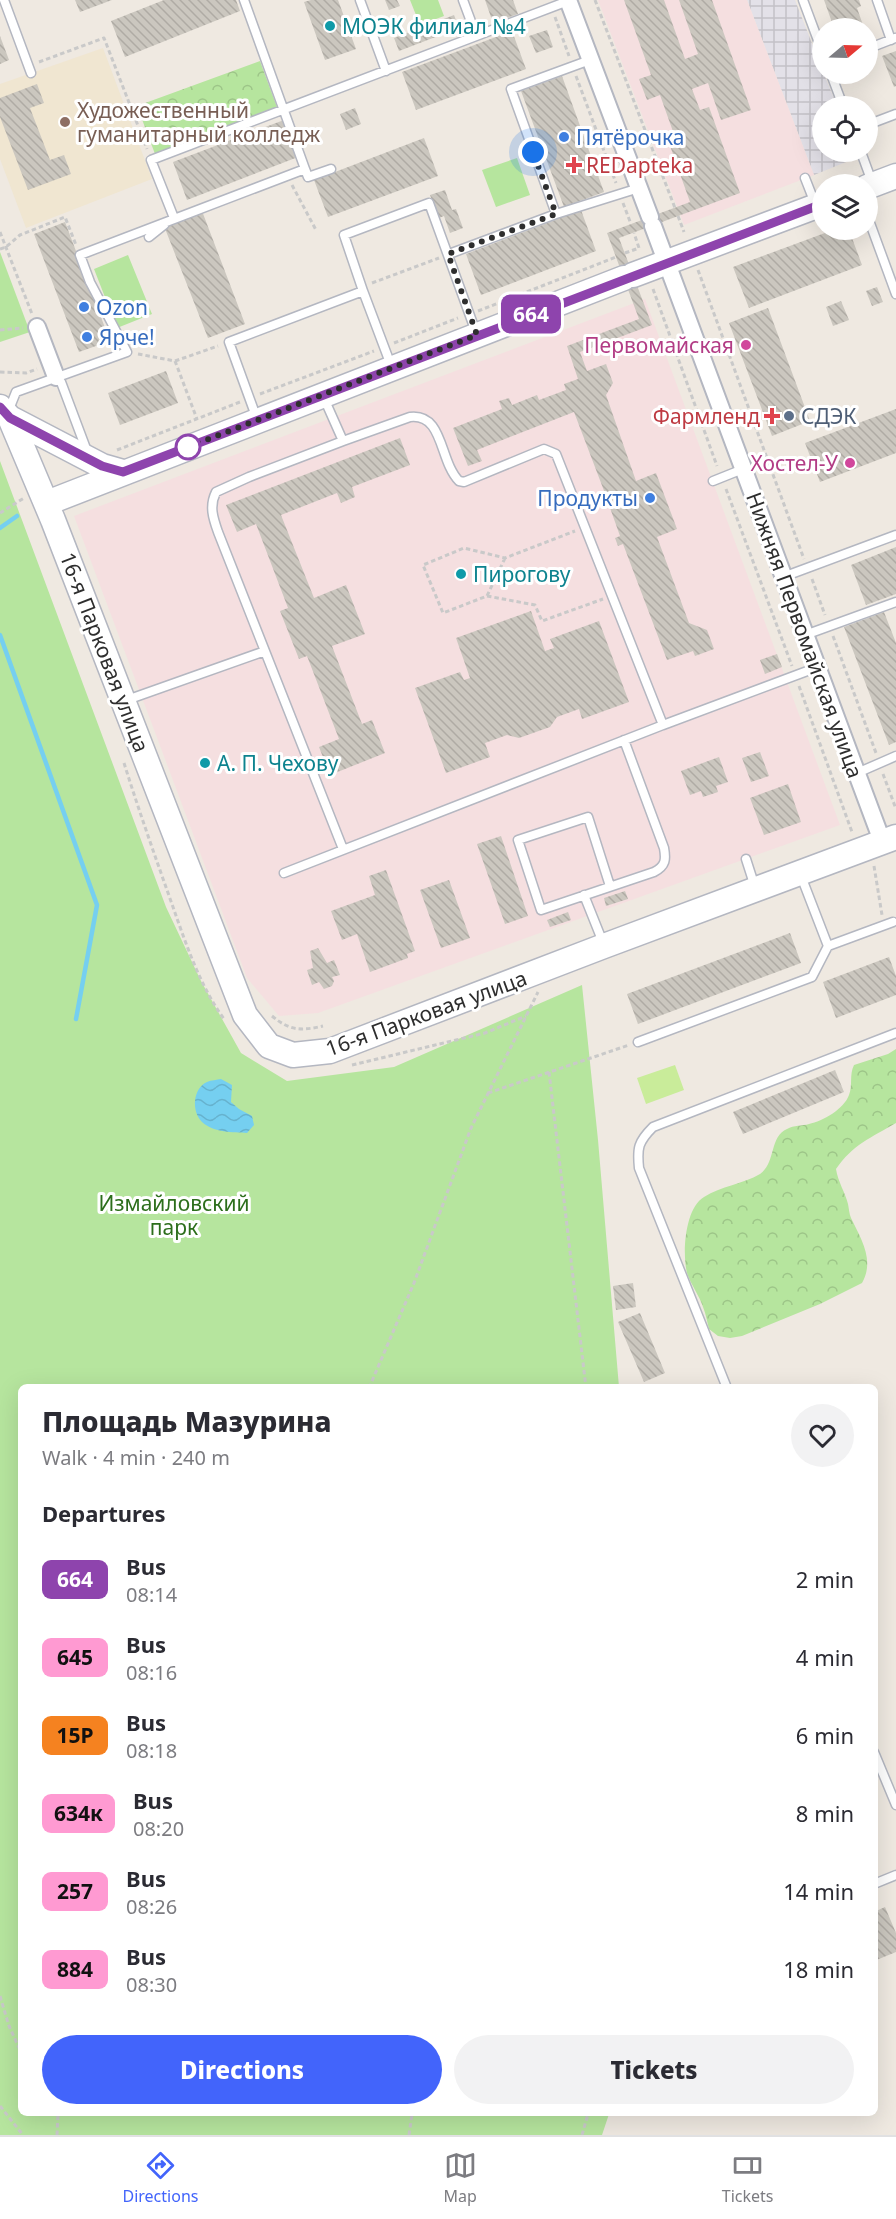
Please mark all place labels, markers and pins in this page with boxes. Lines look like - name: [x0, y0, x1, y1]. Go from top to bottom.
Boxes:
- place label: МОЭК филиал №4: [342, 12, 526, 40]
- marker: МОЭК филиал №4: [323, 19, 337, 33]
- place label: Художественный гуманитарный колледж: [77, 96, 320, 148]
- marker: Художественный гуманитарный колледж: [58, 115, 72, 129]
- place label: Пятёрочка: [576, 123, 684, 151]
- marker: Пятёрочка: [557, 130, 571, 144]
- place label: REDapteka: [586, 151, 693, 179]
- marker: REDapteka: [567, 158, 581, 172]
- place label: Ozon: [96, 293, 148, 321]
- marker: Ozon: [77, 300, 91, 314]
- place label: Ярче!: [99, 323, 155, 351]
- marker: Ярче!: [80, 330, 94, 344]
- place label: Первомайская: [584, 331, 734, 359]
- marker: Первомайская: [739, 338, 753, 352]
- place label: Фармленд: [653, 402, 760, 430]
- place label: СДЭК: [801, 402, 856, 430]
- marker: Фармленд: [765, 409, 779, 423]
- marker: СДЭК: [782, 409, 796, 423]
- unlabelled marker: [175, 434, 201, 460]
- place label: Хостел-У: [751, 449, 838, 477]
- marker: Хостел-У: [843, 456, 857, 470]
- place label: Продукты: [537, 484, 638, 512]
- marker: Продукты: [643, 491, 657, 505]
- place label: Пирогову: [473, 560, 571, 588]
- marker: Пирогову: [454, 567, 468, 581]
- place label: А. П. Чехову: [217, 749, 339, 777]
- marker: А. П. Чехову: [198, 756, 212, 770]

